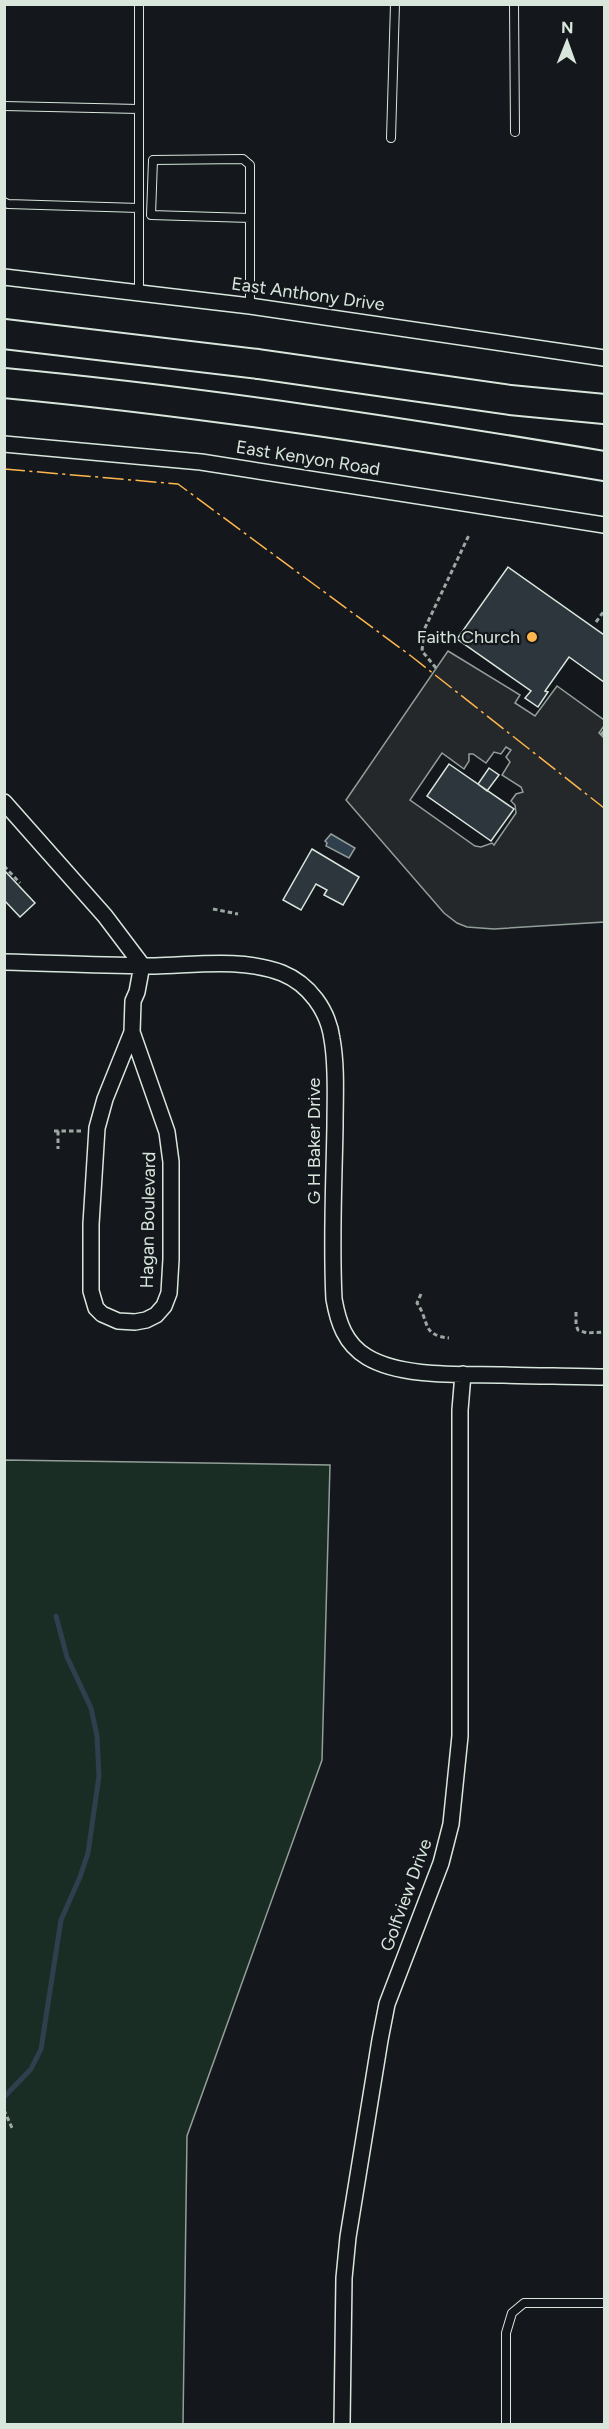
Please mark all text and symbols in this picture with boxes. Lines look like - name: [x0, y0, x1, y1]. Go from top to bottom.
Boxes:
- north arrow: [537, 12, 597, 72]
- text: N: [561, 18, 574, 37]
- street label: East Anthony Drive: [230, 272, 386, 316]
- street label: East Kenyon Road: [234, 436, 382, 480]
- place label: Faith Church: [417, 626, 520, 648]
- marker: Faith Church: [525, 630, 539, 644]
- street label: G H Baker Drive: [303, 1077, 325, 1204]
- street label: Hagan Boulevard: [136, 1151, 160, 1289]
- street label: Golfview Drive: [375, 1836, 437, 1954]

